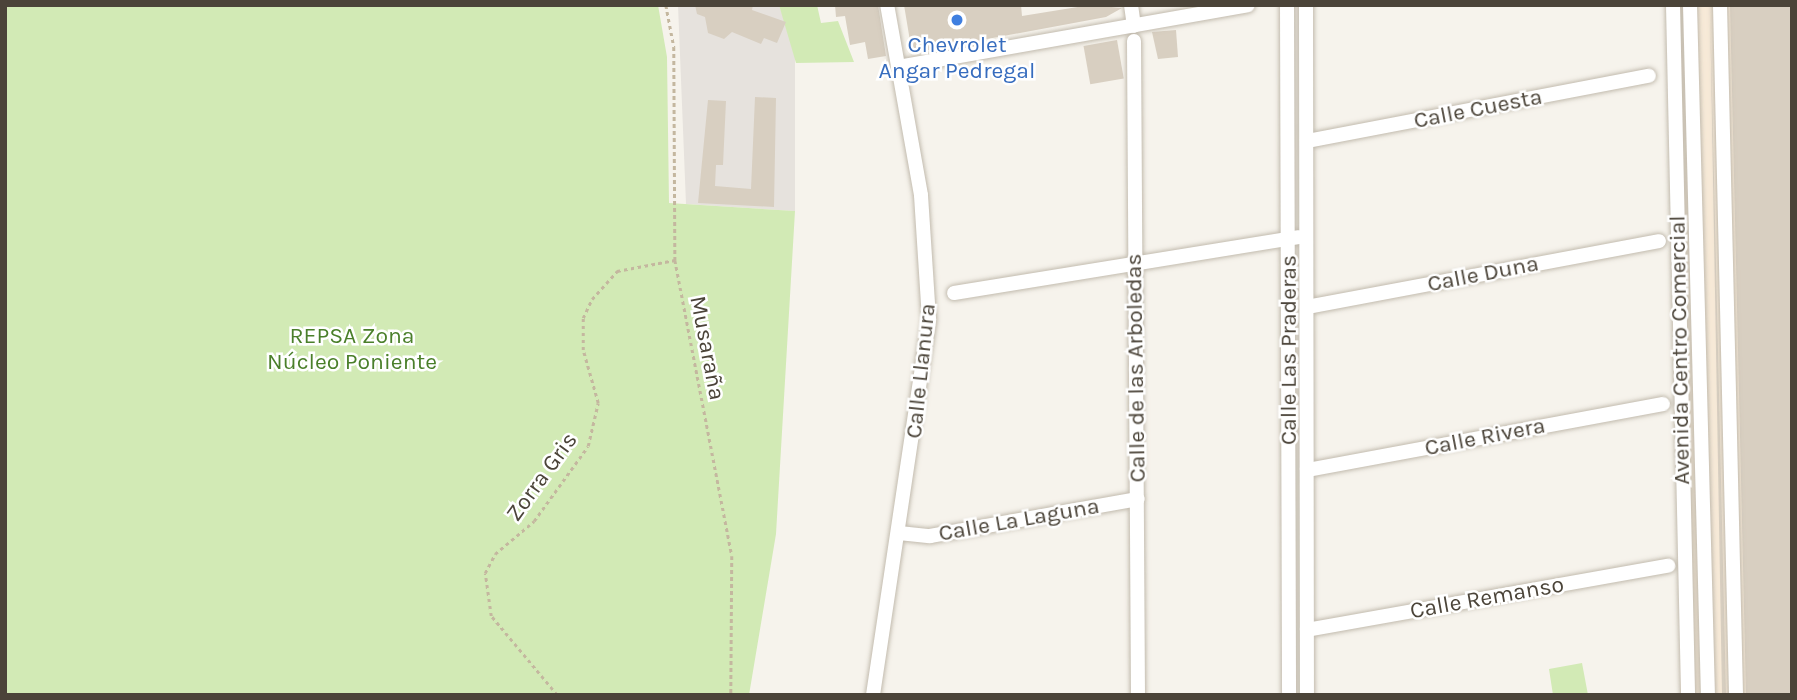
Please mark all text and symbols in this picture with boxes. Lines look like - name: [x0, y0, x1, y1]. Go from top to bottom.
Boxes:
- marker: Chevrolet Angar Pedregal: [949, 12, 965, 28]
- place label: Chevrolet Angar Pedregal: [879, 31, 1035, 85]
- street label: Calle Cuesta: [1411, 83, 1545, 135]
- street label: Avenida Centro Comercial: [1664, 215, 1696, 485]
- street label: Calle Duna: [1425, 250, 1541, 298]
- street label: Calle de las Arboledas: [1120, 253, 1152, 483]
- street label: Calle Las Praderas: [1275, 255, 1303, 445]
- street label: Musaraña: [683, 294, 731, 402]
- street label: Calle Llanura: [900, 302, 942, 440]
- park label: REPSA Zona Núcleo Poniente: [267, 322, 437, 376]
- street label: Calle Rivera: [1422, 412, 1548, 462]
- street label: Zorra Gris: [501, 427, 583, 527]
- street label: Calle La Laguna: [937, 492, 1101, 548]
- street label: Calle Remanso: [1408, 571, 1566, 625]

